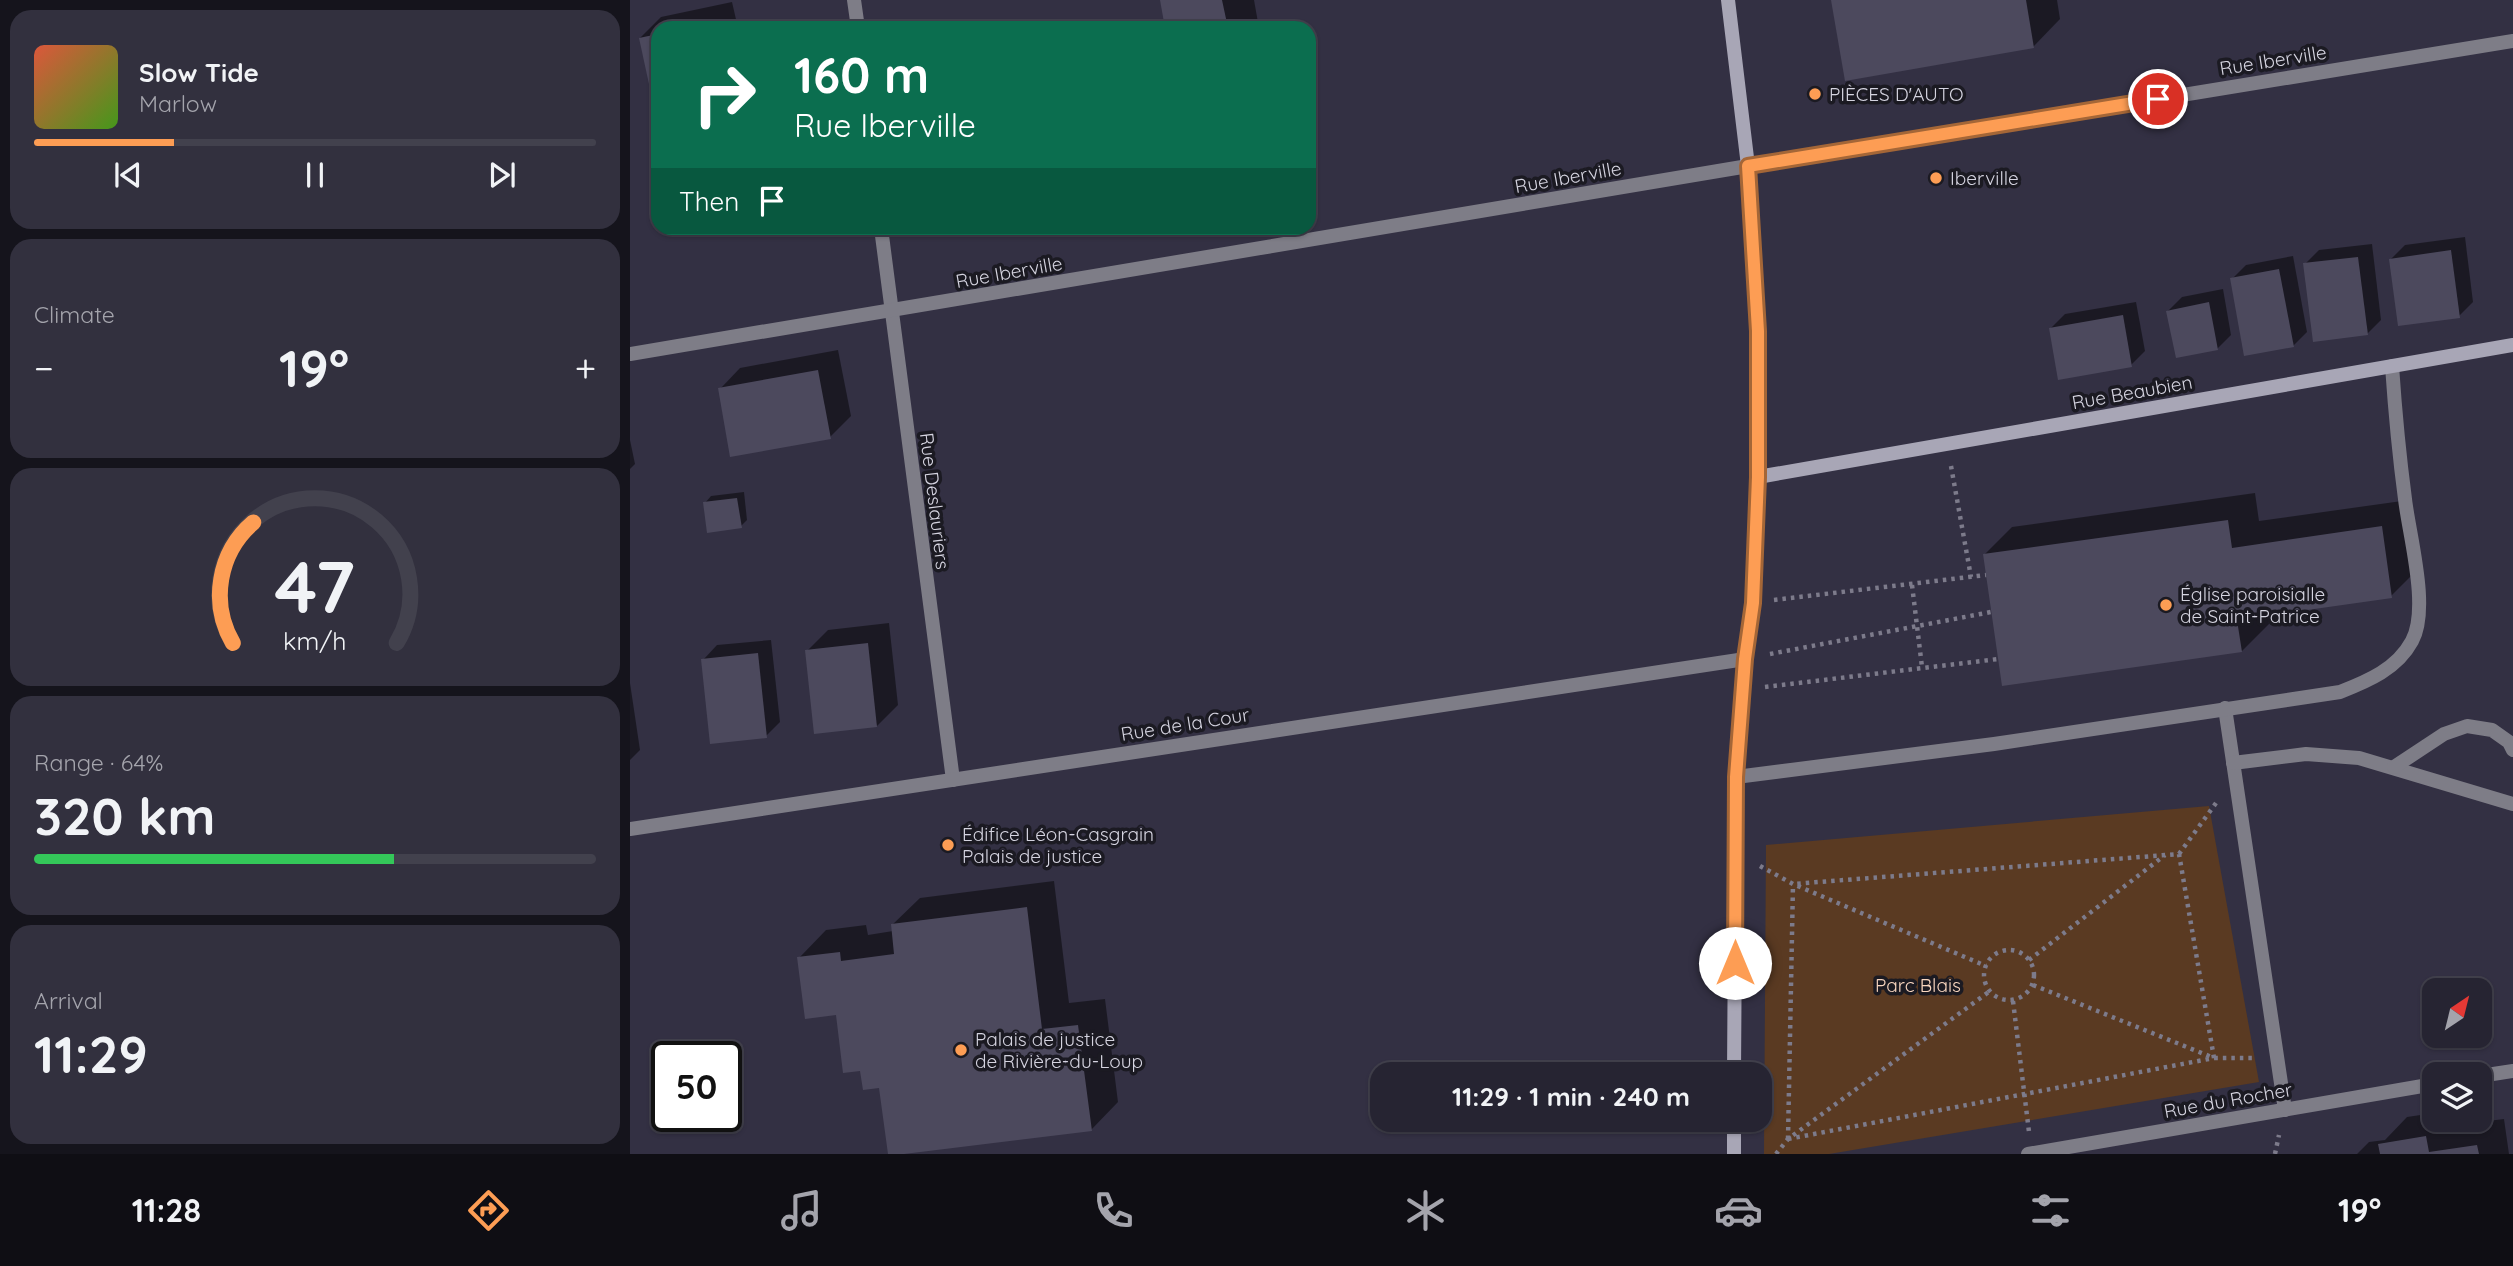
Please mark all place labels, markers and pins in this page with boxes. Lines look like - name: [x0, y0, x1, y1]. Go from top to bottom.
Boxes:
- pin: [2128, 69, 2188, 129]
- place label: PIÈCES D'AUTO: [1829, 82, 1964, 106]
- marker: PIÈCES D'AUTO: [1807, 86, 1823, 102]
- place label: Iberville: [1950, 166, 2019, 190]
- marker: Iberville: [1928, 170, 1944, 186]
- place label: Église paroisialle de Saint-Patrice: [2180, 582, 2325, 628]
- marker: Église paroisialle de Saint-Patrice: [2158, 597, 2174, 613]
- place label: Édifice Léon-Casgrain Palais de justice: [962, 822, 1154, 868]
- marker: Édifice Léon-Casgrain Palais de justice: [940, 837, 956, 853]
- place label: Palais de justice de Rivière-du-Loup: [975, 1027, 1143, 1073]
- marker: Palais de justice de Rivière-du-Loup: [953, 1042, 969, 1058]

